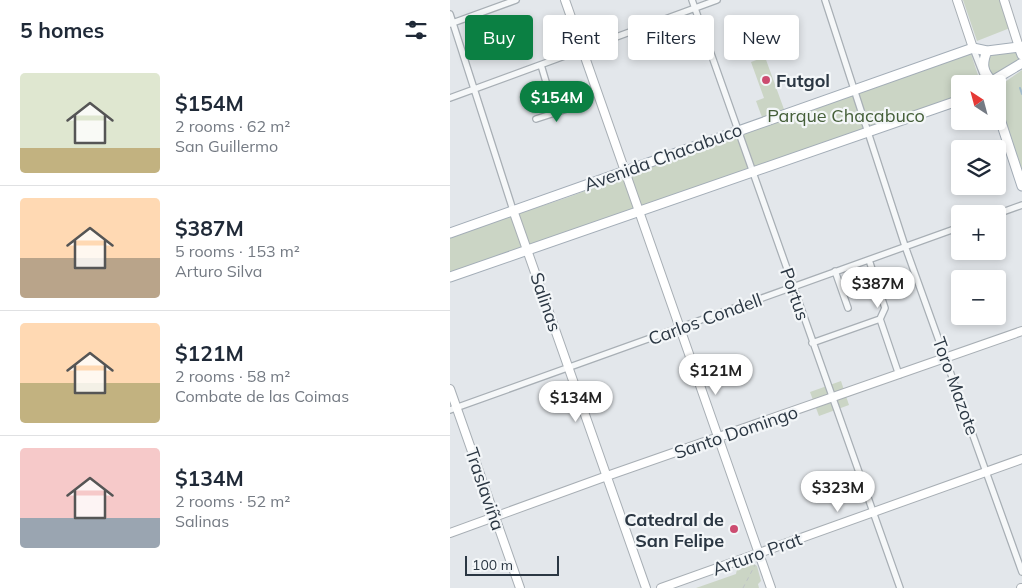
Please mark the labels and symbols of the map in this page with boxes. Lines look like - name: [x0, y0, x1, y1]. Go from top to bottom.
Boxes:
- place label: Futgol: [776, 69, 830, 92]
- marker: Futgol: [760, 74, 772, 86]
- north arrow: [951, 75, 1006, 130]
- pin: $154M: [522, 80, 592, 123]
- park label: Parque Chacabuco: [767, 104, 925, 127]
- street label: Avenida Chacabuco: [581, 118, 745, 196]
- street label: Portus: [775, 265, 815, 323]
- pin: $387M: [843, 266, 913, 309]
- street label: Salinas: [525, 269, 567, 335]
- street label: Carlos Condell: [645, 288, 765, 350]
- street label: Toro Mazote: [928, 334, 984, 438]
- pin: $121M: [681, 354, 751, 396]
- pin: $134M: [541, 380, 611, 423]
- street label: Santo Domingo: [671, 400, 801, 464]
- street label: Traslaviña: [460, 445, 510, 533]
- pin: $323M: [803, 470, 873, 513]
- place label: Catedral de San Felipe: [624, 508, 724, 552]
- marker: Catedral de San Felipe: [728, 523, 740, 535]
- street label: Arturo Prat: [709, 527, 805, 581]
- scale bar: [465, 553, 559, 576]

